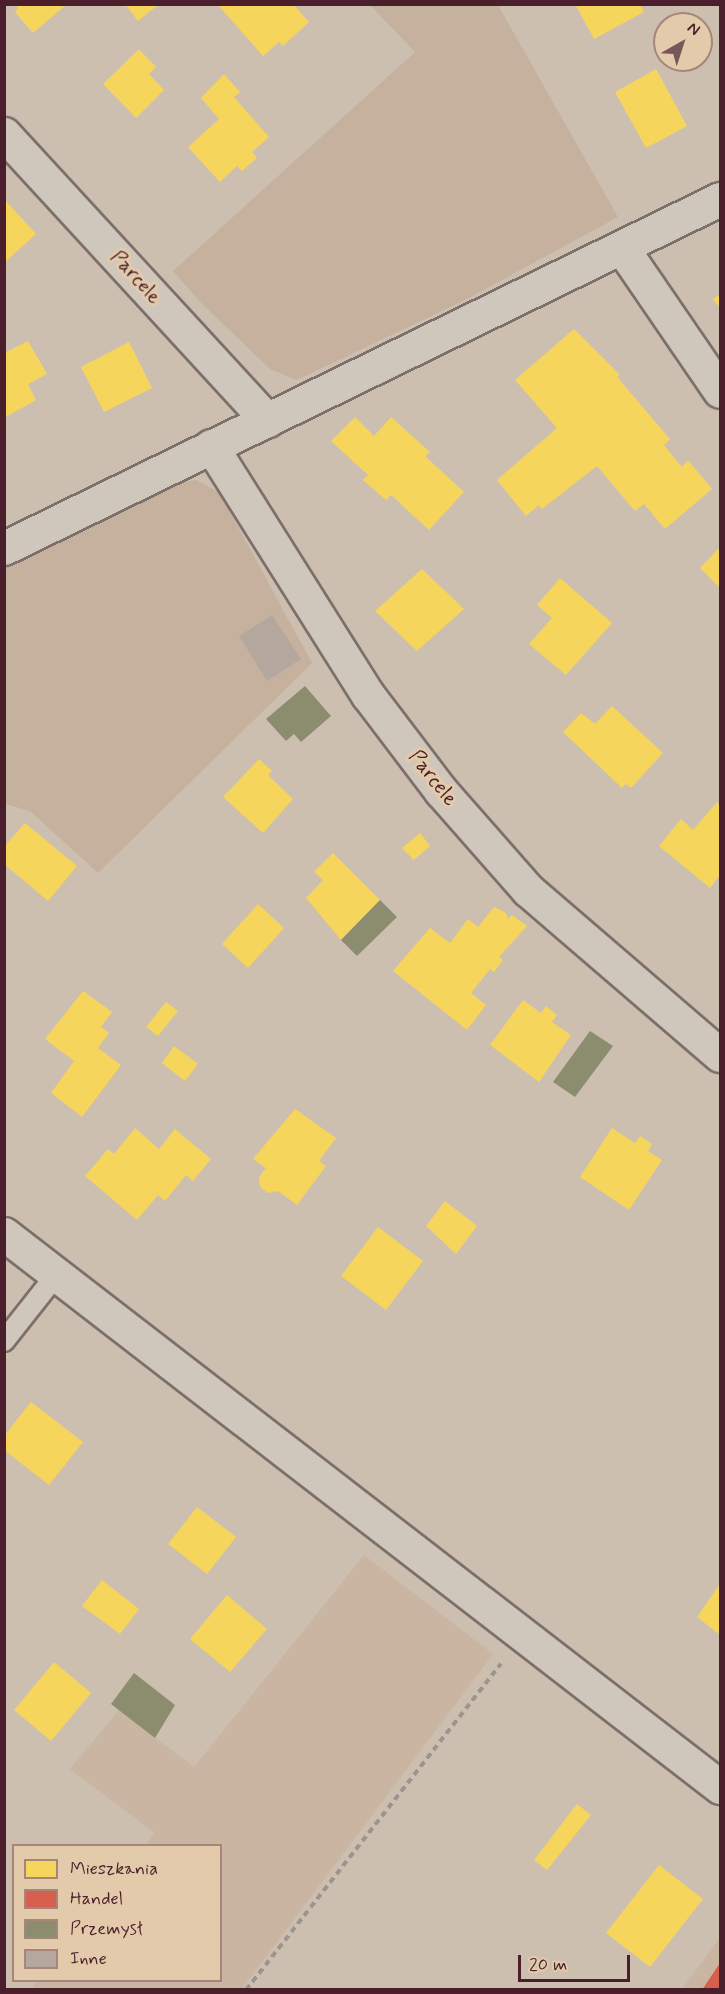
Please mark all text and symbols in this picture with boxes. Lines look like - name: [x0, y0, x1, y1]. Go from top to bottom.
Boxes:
- north arrow: [653, 12, 713, 72]
- text: N: [683, 18, 704, 41]
- street label: Parcele: [105, 245, 167, 309]
- street label: Parcele: [403, 745, 463, 811]
- legend: [12, 1844, 222, 1982]
- text: Mieszkania: [70, 1857, 158, 1881]
- text: Handel: [70, 1887, 123, 1911]
- text: Przemysł: [70, 1917, 143, 1941]
- scale bar: [521, 1943, 634, 1981]
- text: Inne: [70, 1947, 107, 1971]
- text: 20 m: [529, 1953, 567, 1977]

